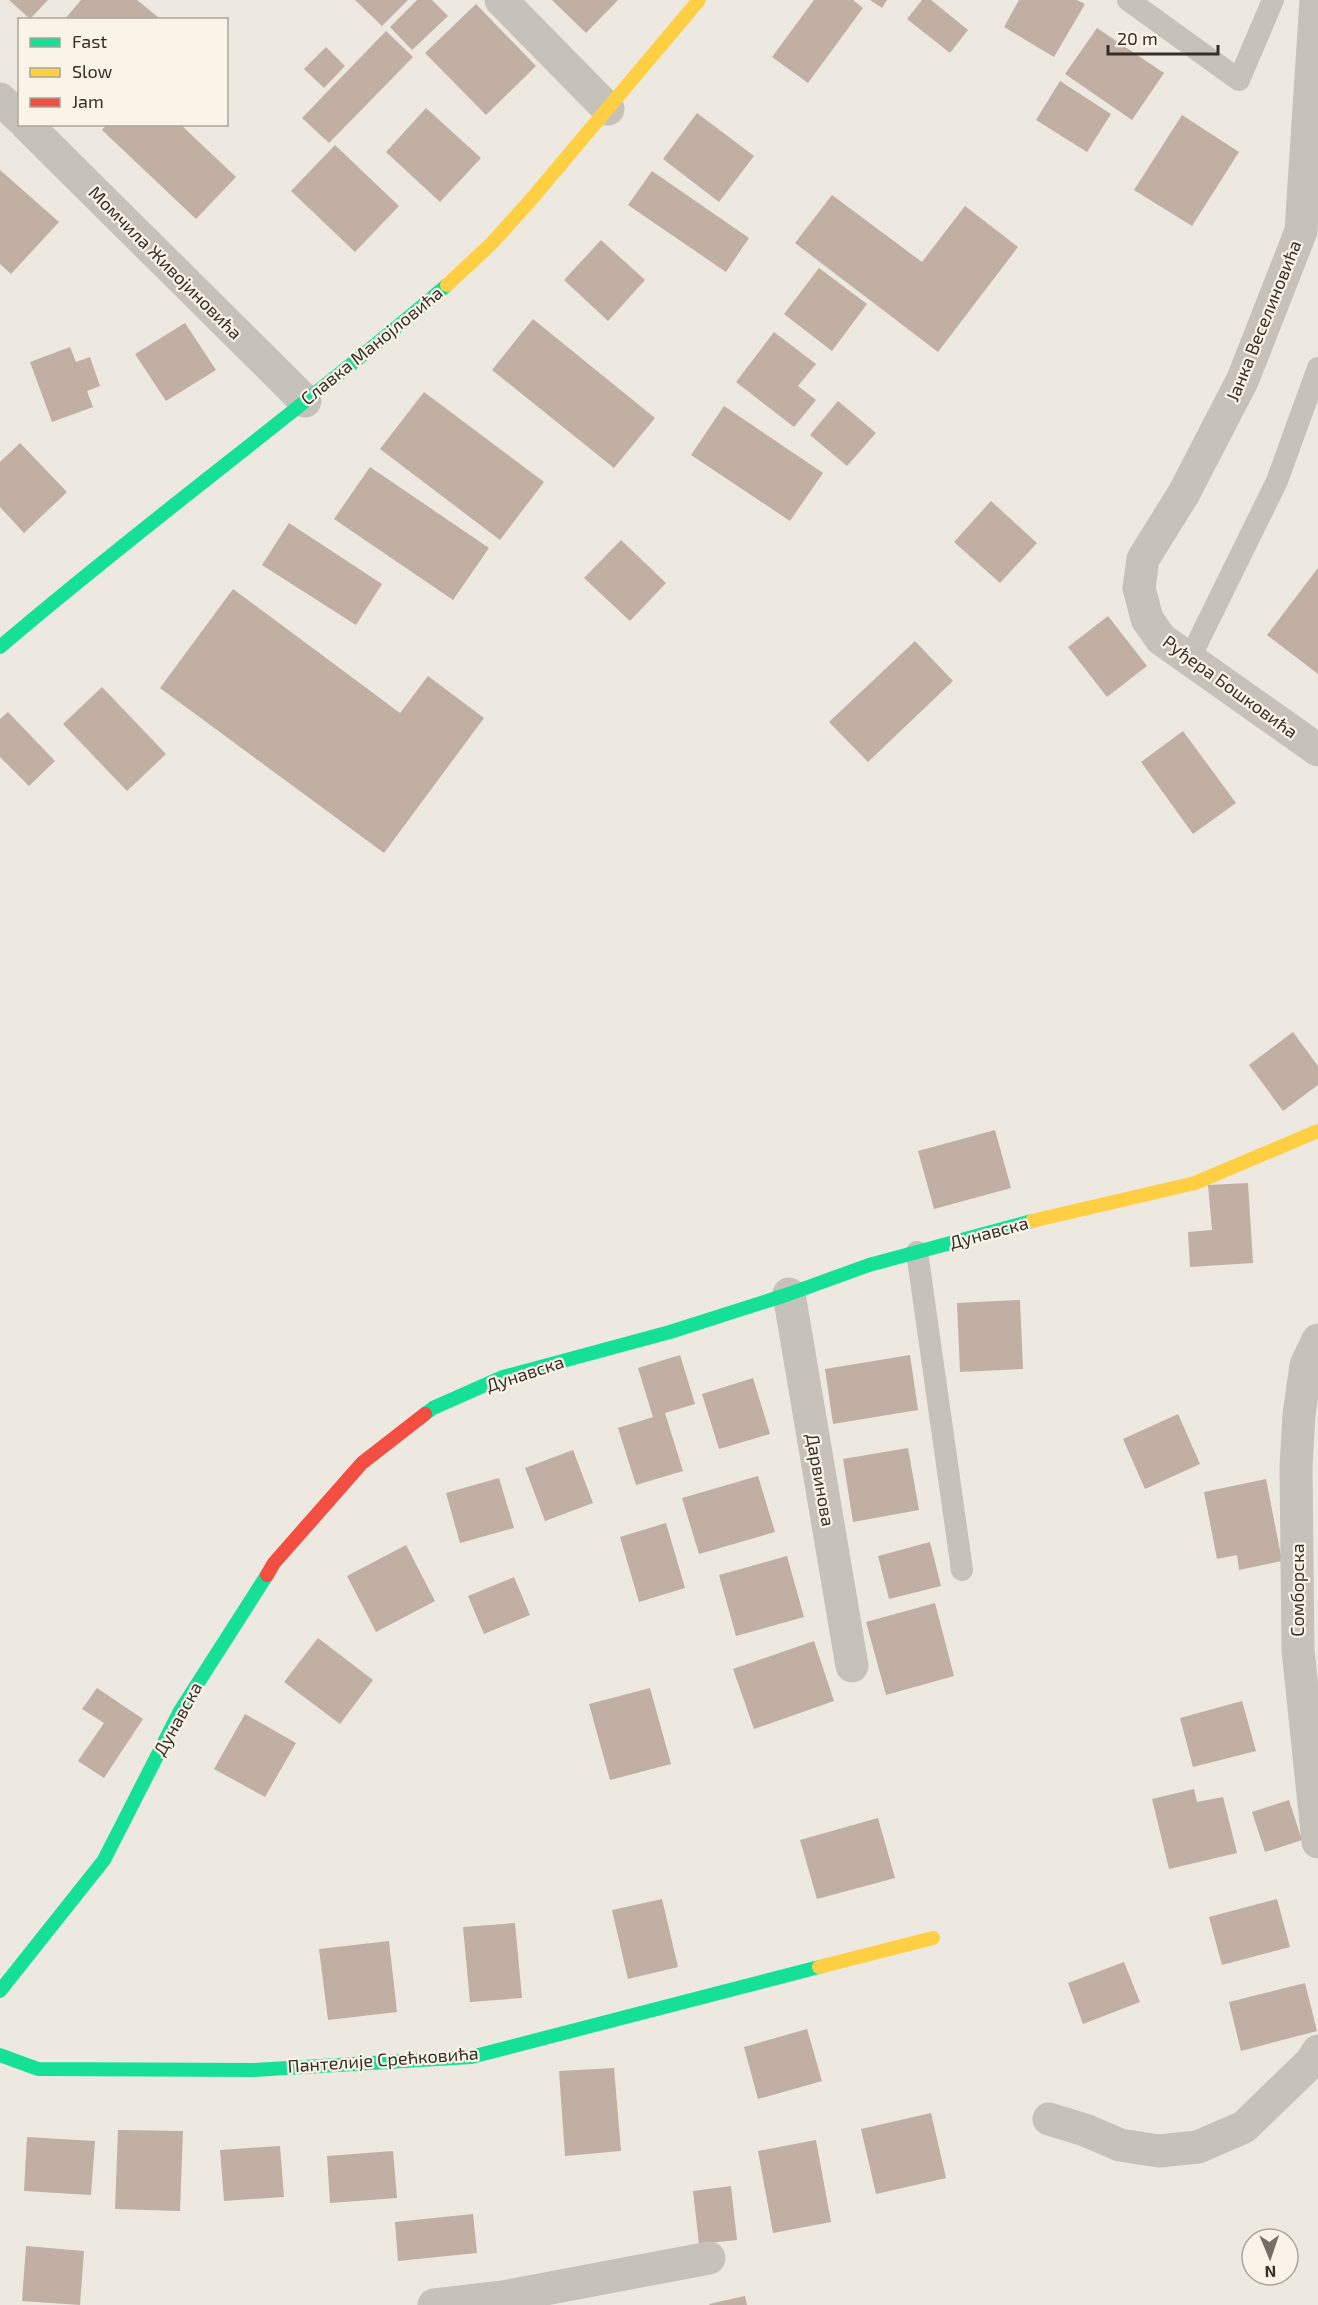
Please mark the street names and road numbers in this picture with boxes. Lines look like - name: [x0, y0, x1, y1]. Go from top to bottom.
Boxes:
- street label: Момчила Живојиновића: [84, 181, 247, 344]
- street label: Јанка Веселиновића: [1221, 237, 1305, 404]
- street label: Славка Манојловића: [296, 281, 447, 409]
- street label: Руђера Бошковића: [1159, 630, 1302, 742]
- street label: Дунавска: [947, 1211, 1031, 1253]
- street label: Дунавска: [483, 1350, 566, 1396]
- street label: Дарвинова: [802, 1432, 840, 1528]
- street label: Сомборска: [1286, 1543, 1308, 1637]
- street label: Дунавска: [148, 1678, 206, 1759]
- street label: Пантелије Срећковића: [287, 2041, 479, 2077]

